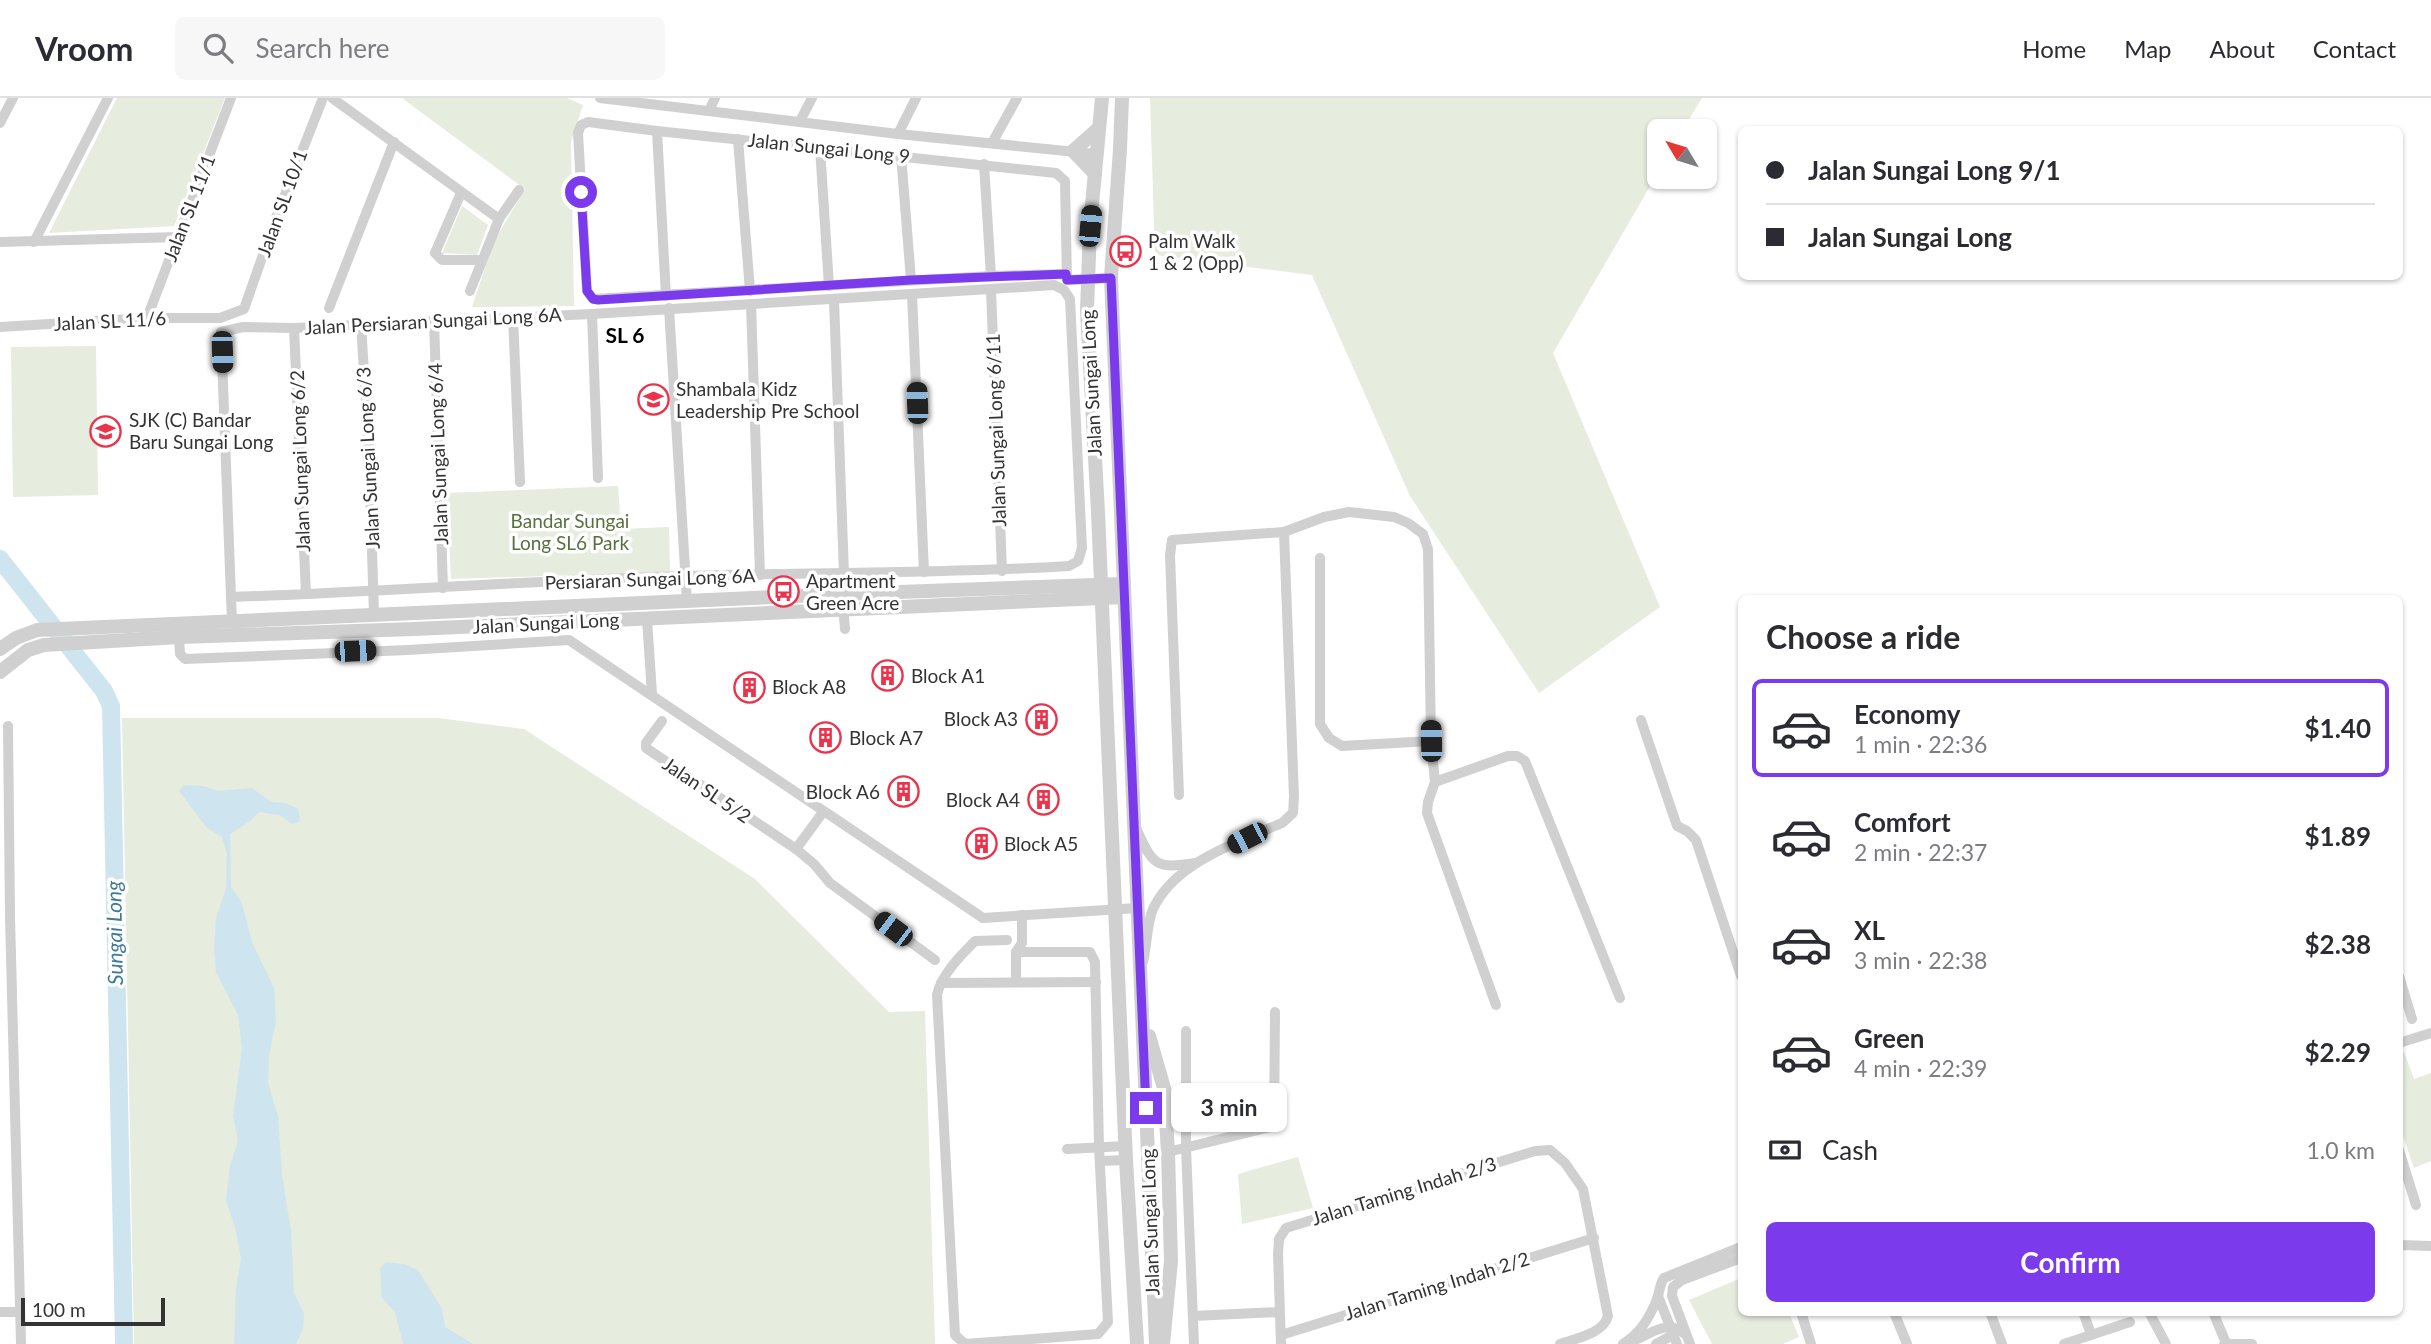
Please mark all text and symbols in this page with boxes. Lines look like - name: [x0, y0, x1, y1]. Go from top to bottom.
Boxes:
- search box: [175, 17, 665, 80]
- text: Vroom: [35, 28, 133, 68]
- icon: search: [199, 29, 237, 67]
- text: Search here: [255, 32, 390, 64]
- text: Home: [2022, 34, 2086, 63]
- text: Map: [2124, 34, 2172, 63]
- text: About: [2210, 34, 2275, 63]
- text: Contact: [2313, 34, 2396, 63]
- north arrow: [1647, 119, 1717, 189]
- map controls: [1647, 119, 1717, 189]
- street label: Jalan Sungai Long 9: [747, 128, 911, 167]
- street label: Jalan SL 10/1: [251, 146, 312, 260]
- street label: Jalan SL 11/1: [158, 151, 219, 264]
- text: Jalan Sungai Long 9/1: [1808, 154, 2061, 186]
- route start: [565, 176, 597, 208]
- car: [1078, 204, 1103, 248]
- text: Jalan Sungai Long: [1808, 221, 2012, 253]
- place label: Palm Walk 1 & 2 (Opp): [1148, 229, 1244, 274]
- bus stop icon: Palm Walk 1 & 2 (Opp): [1108, 235, 1142, 269]
- street label: Jalan Persiaran Sungai Long 6A: [304, 302, 562, 339]
- street label: Jalan SL 11/6: [53, 306, 167, 335]
- street label: Jalan Sungai Long: [1075, 309, 1106, 457]
- district label: SL 6: [605, 322, 645, 347]
- car: [211, 331, 234, 373]
- street label: Jalan Sungai Long 6/11: [981, 333, 1010, 527]
- street label: Jalan Sungai Long 6/4: [423, 362, 452, 546]
- street label: Jalan Sungai Long 6/3: [351, 366, 384, 550]
- street label: Jalan Sungai Long 6/2: [285, 369, 314, 553]
- place label: Shambala Kidz Leadership Pre School: [676, 377, 860, 422]
- car: [906, 382, 929, 424]
- school or university icon: Shambala Kidz Leadership Pre School: [636, 383, 670, 417]
- place label: SJK (C) Bandar Baru Sungai Long: [129, 408, 273, 453]
- school or university icon: SJK (C) Bandar Baru Sungai Long: [89, 414, 123, 448]
- park label: Bandar Sungai Long SL6 Park: [511, 509, 629, 554]
- street label: Persiaran Sungai Long 6A: [544, 563, 756, 594]
- place label: Apartment Green Acre: [806, 569, 899, 614]
- bus stop icon: Apartment Green Acre: [766, 575, 800, 609]
- street label: Jalan Sungai Long: [472, 607, 620, 638]
- text: Choose a ride: [1766, 617, 1960, 656]
- car: [334, 640, 377, 662]
- building icon: Block A1: [871, 659, 905, 693]
- place label: Block A1: [911, 664, 985, 687]
- building icon: Block A8: [732, 670, 766, 704]
- place label: Block A8: [772, 675, 846, 698]
- icon: car: [1770, 697, 1833, 760]
- text: Economy: [1854, 698, 1960, 730]
- building icon: Block A3: [1024, 702, 1058, 736]
- place label: Block A3: [944, 707, 1018, 730]
- text: $1.40: [2305, 712, 2371, 744]
- car: [1421, 720, 1442, 762]
- building icon: Block A7: [809, 721, 843, 755]
- place label: Block A7: [849, 726, 923, 749]
- text: 1 min · 22:36: [1854, 730, 1987, 758]
- street label: Jalan SL 5/2: [659, 752, 756, 827]
- building icon: Block A6: [886, 775, 920, 809]
- place label: Block A6: [806, 780, 880, 803]
- building icon: Block A4: [1026, 783, 1060, 817]
- place label: Block A4: [946, 788, 1020, 811]
- icon: car: [1770, 805, 1833, 868]
- text: Comfort: [1854, 806, 1951, 838]
- car: [1224, 819, 1271, 857]
- text: $1.89: [2305, 820, 2371, 852]
- building icon: Block A5: [964, 827, 998, 861]
- place label: Block A5: [1004, 832, 1078, 855]
- text: 2 min · 22:37: [1854, 838, 1987, 866]
- water label: Sungai Long: [100, 880, 127, 985]
- car: [870, 908, 917, 950]
- icon: car: [1770, 913, 1833, 976]
- text: XL: [1854, 914, 1885, 946]
- text: $2.38: [2305, 928, 2371, 960]
- text: 3 min · 22:38: [1854, 946, 1987, 974]
- icon: car: [1770, 1021, 1833, 1084]
- text: Green: [1854, 1022, 1924, 1054]
- text: $2.29: [2305, 1036, 2371, 1068]
- text: 4 min · 22:39: [1854, 1054, 1987, 1082]
- callout: 3 min: [1170, 1084, 1286, 1132]
- route end: [1130, 1092, 1162, 1124]
- text: 3 min: [1200, 1093, 1258, 1121]
- icon: cash: [1766, 1131, 1804, 1169]
- text: Cash: [1822, 1134, 1878, 1166]
- text: 1.0 km: [2306, 1136, 2375, 1164]
- street label: Jalan Sungai Long: [1135, 1148, 1164, 1296]
- street label: Jalan Taming Indah 2/3: [1309, 1151, 1499, 1230]
- button: Confirm: [1766, 1222, 2375, 1302]
- street label: Jalan Taming Indah 2/2: [1342, 1246, 1532, 1325]
- scale bar: [21, 1295, 164, 1327]
- text: 100 m: [32, 1298, 86, 1321]

